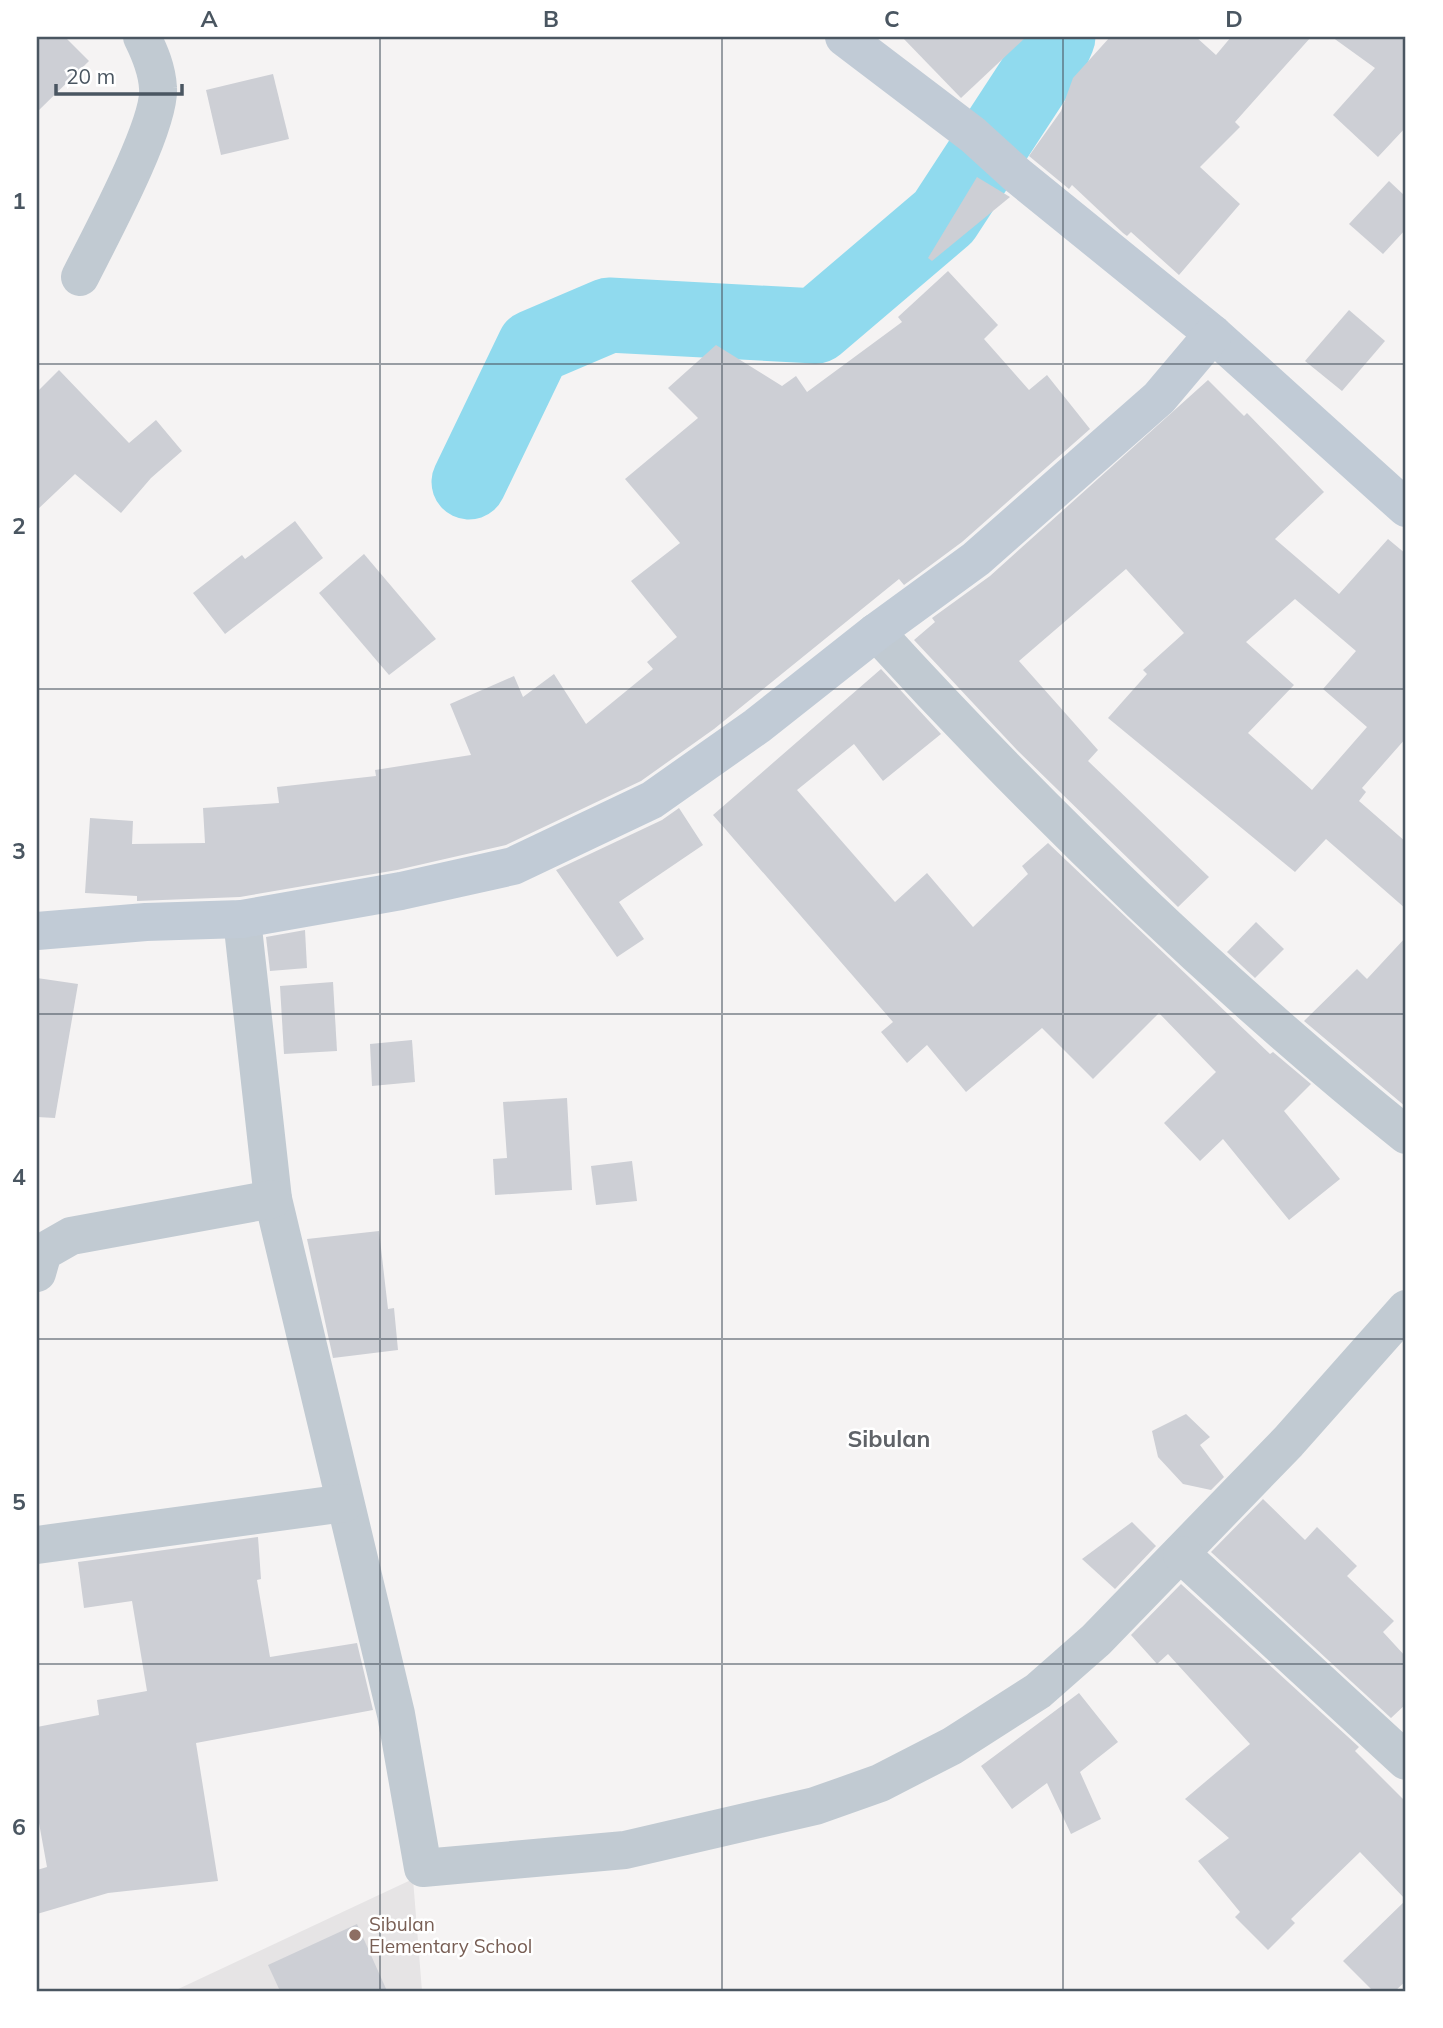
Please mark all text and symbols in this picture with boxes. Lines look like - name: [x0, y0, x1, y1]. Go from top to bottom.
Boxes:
- text: A: [200, 4, 218, 33]
- text: B: [543, 4, 559, 33]
- text: C: [884, 4, 900, 33]
- text: D: [1225, 4, 1243, 33]
- scale bar: [56, 52, 182, 96]
- text: 20 m: [66, 63, 115, 89]
- text: 1: [12, 186, 26, 215]
- text: 2: [12, 511, 26, 540]
- text: 3: [12, 836, 26, 865]
- text: 4: [12, 1162, 26, 1191]
- district label: Sibulan: [848, 1424, 930, 1453]
- text: 5: [12, 1487, 26, 1516]
- text: 6: [12, 1812, 26, 1841]
- place label: Sibulan Elementary School: [369, 1912, 532, 1958]
- marker: Sibulan Elementary School: [347, 1927, 363, 1943]

